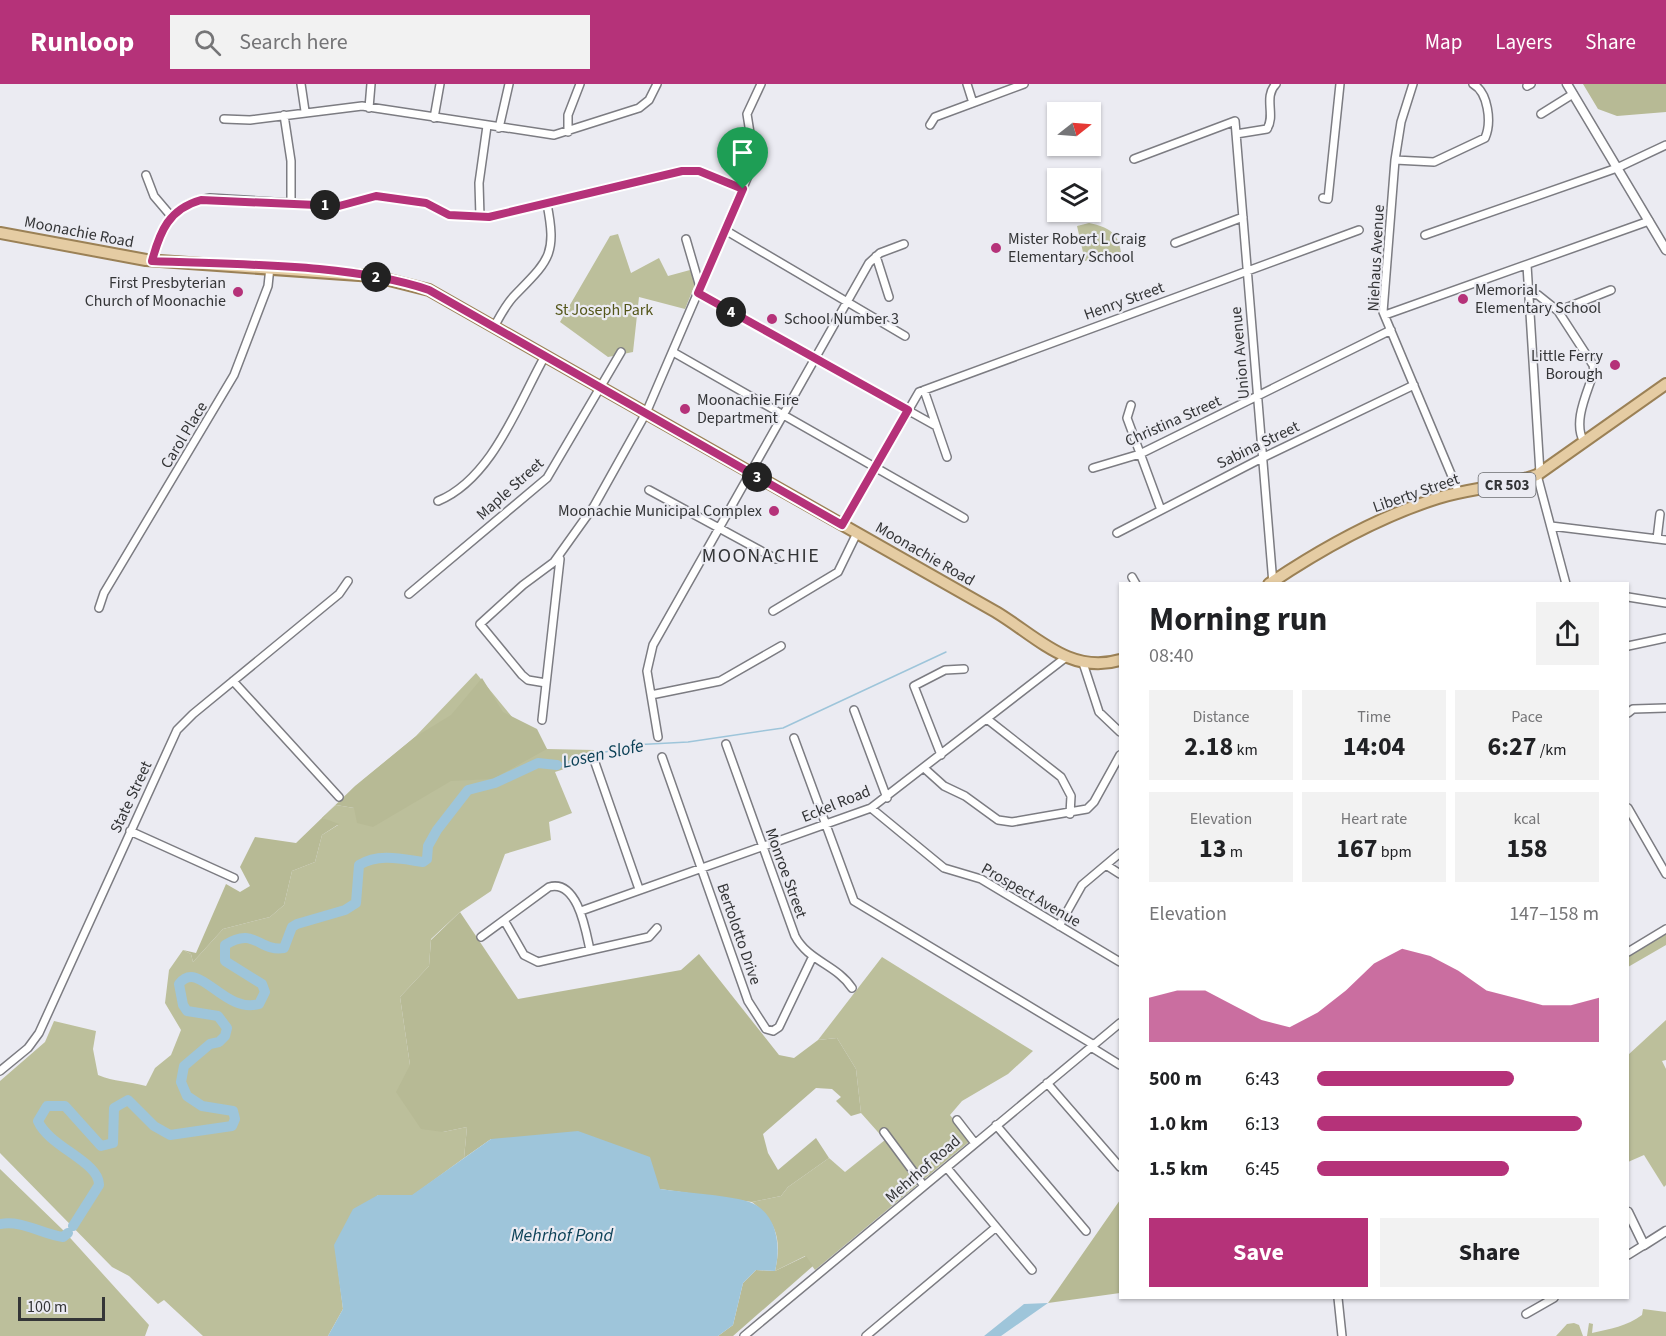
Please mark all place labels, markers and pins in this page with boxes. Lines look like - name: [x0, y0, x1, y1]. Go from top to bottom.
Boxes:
- pin: [717, 127, 768, 189]
- pin: 1: [310, 190, 340, 220]
- place label: Mister Robert L Craig Elementary School: [1008, 228, 1146, 268]
- marker: Mister Robert L Craig Elementary School: [989, 241, 1003, 255]
- pin: 2: [361, 262, 391, 292]
- place label: First Presbyterian Church of Moonachie: [85, 272, 226, 312]
- place label: Memorial Elementary School: [1475, 279, 1601, 319]
- marker: First Presbyterian Church of Moonachie: [231, 285, 245, 299]
- marker: Memorial Elementary School: [1456, 292, 1470, 306]
- pin: 4: [716, 297, 746, 327]
- place label: School Number 3: [784, 308, 899, 330]
- marker: School Number 3: [765, 312, 779, 326]
- place label: Little Ferry Borough: [1531, 345, 1604, 385]
- marker: Little Ferry Borough: [1608, 358, 1622, 372]
- place label: Moonachie Fire Department: [697, 389, 799, 429]
- marker: Moonachie Fire Department: [678, 402, 692, 416]
- pin: 3: [742, 462, 772, 492]
- place label: Moonachie Municipal Complex: [558, 500, 762, 522]
- marker: Moonachie Municipal Complex: [767, 504, 781, 518]

